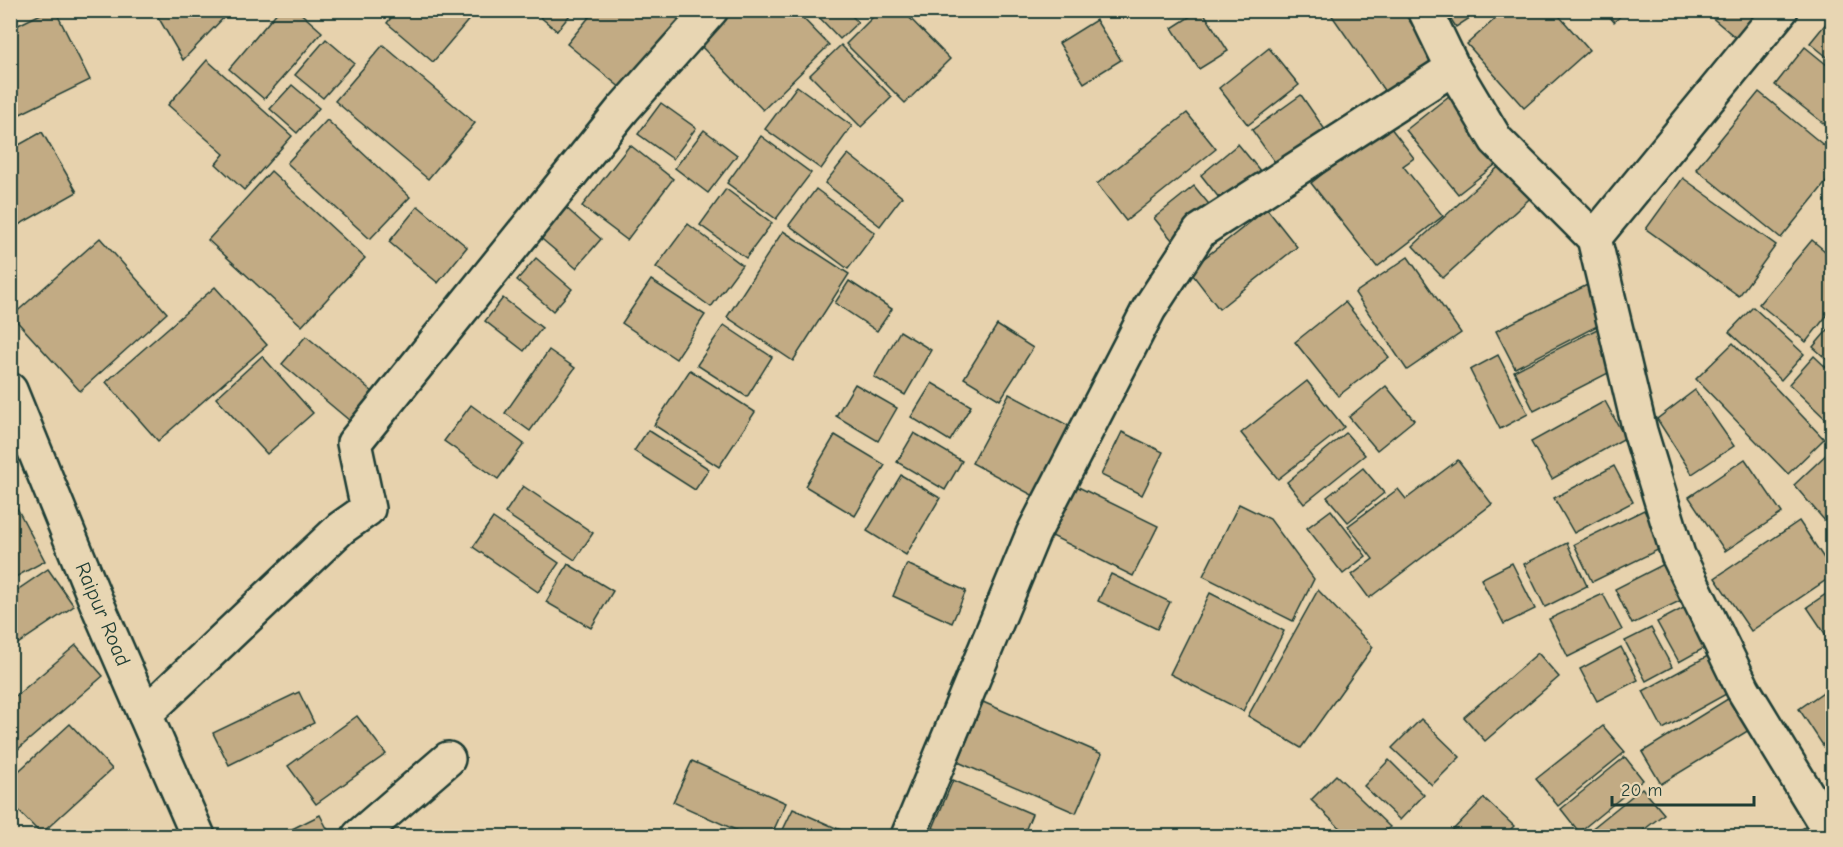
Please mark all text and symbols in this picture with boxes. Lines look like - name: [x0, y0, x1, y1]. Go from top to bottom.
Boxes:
- street label: Raipur Road: [70, 558, 136, 670]
- scale bar: [1612, 769, 1754, 807]
- text: 20 m: [1621, 780, 1662, 801]

